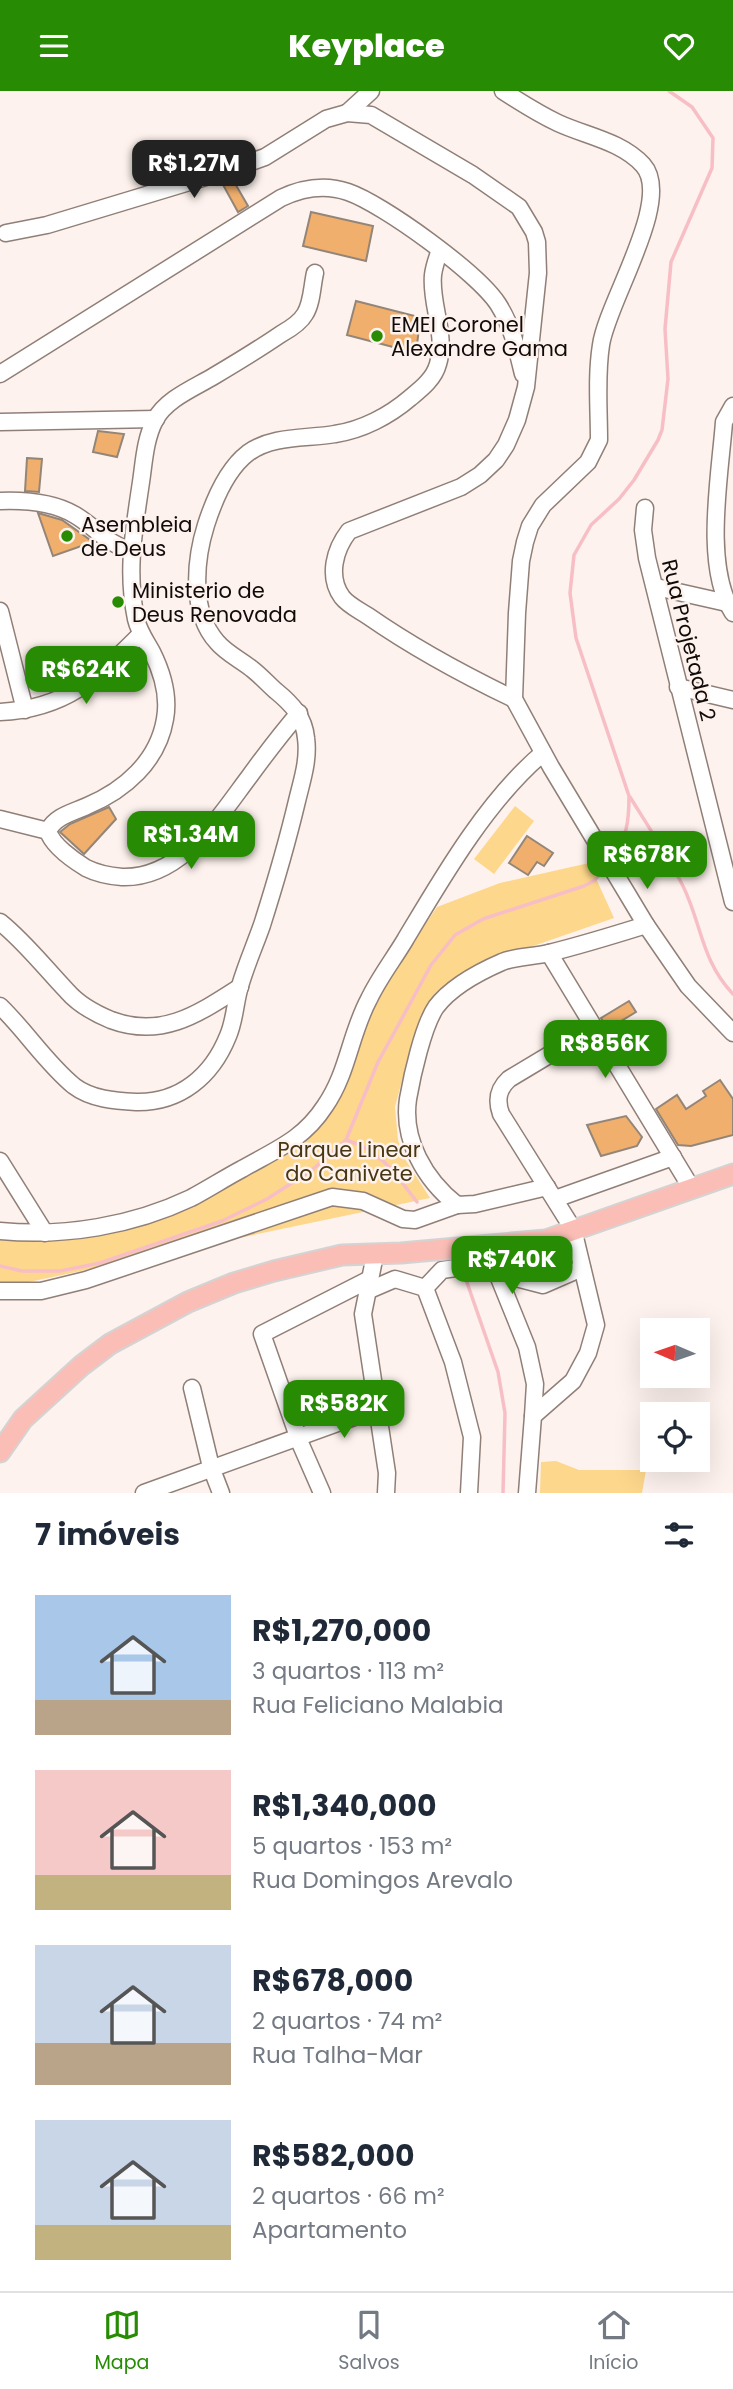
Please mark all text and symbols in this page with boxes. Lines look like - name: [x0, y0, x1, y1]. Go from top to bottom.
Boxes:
- text: Keyplace: [288, 23, 445, 68]
- icon: menu: [35, 27, 73, 65]
- icon: heart: [660, 27, 698, 65]
- pin: R$1.27M: [129, 141, 259, 200]
- text: R$1.27M: [148, 147, 240, 179]
- place label: EMEI Coronel Alexandre Gama: [391, 310, 568, 363]
- marker: EMEI Coronel Alexandre Gama: [369, 328, 385, 344]
- place label: Asembleia de Deus: [81, 510, 193, 563]
- marker: Asembleia de Deus: [59, 528, 75, 544]
- street label: Rua Projetada 2: [655, 556, 723, 724]
- place label: Ministerio de Deus Renovada: [132, 576, 297, 629]
- marker: Ministerio de Deus Renovada: [110, 594, 126, 610]
- pin: R$624K: [29, 647, 143, 706]
- text: R$624K: [41, 653, 131, 685]
- pin: R$1.34M: [126, 811, 256, 871]
- text: R$1.34M: [143, 818, 239, 850]
- pin: R$678K: [590, 831, 704, 891]
- text: R$678K: [603, 838, 691, 870]
- pin: R$856K: [548, 1021, 662, 1080]
- text: R$856K: [560, 1027, 650, 1059]
- park label: Parque Linear do Canivete: [277, 1135, 421, 1188]
- pin: R$740K: [455, 1237, 569, 1296]
- text: R$740K: [467, 1243, 557, 1275]
- north arrow: [640, 1318, 710, 1388]
- map controls: [640, 1318, 710, 1472]
- pin: R$582K: [287, 1381, 401, 1440]
- text: R$582K: [299, 1387, 389, 1419]
- button: locate: [640, 1402, 710, 1472]
- text: 7 imóveis: [35, 1513, 180, 1556]
- icon: filters: [660, 1516, 698, 1554]
- text: R$1,270,000: [252, 1609, 431, 1652]
- icon: home: [91, 1623, 175, 1707]
- text: 3 quartos · 113 m²: [252, 1655, 444, 1687]
- text: Rua Feliciano Malabia: [252, 1689, 504, 1721]
- text: R$1,340,000: [252, 1784, 437, 1827]
- icon: home: [91, 1798, 175, 1882]
- text: 5 quartos · 153 m²: [252, 1830, 452, 1862]
- text: Rua Domingos Arevalo: [252, 1864, 513, 1896]
- text: R$678,000: [252, 1959, 413, 2002]
- icon: home: [91, 1973, 175, 2057]
- text: 2 quartos · 74 m²: [252, 2005, 442, 2037]
- text: Rua Talha-Mar: [252, 2039, 423, 2071]
- text: R$582,000: [252, 2134, 415, 2177]
- icon: home: [91, 2148, 175, 2232]
- text: 2 quartos · 66 m²: [252, 2180, 445, 2212]
- text: Apartamento: [252, 2214, 407, 2246]
- tab: Mapa: [94, 2306, 149, 2377]
- tab: Salvos: [338, 2306, 400, 2377]
- tab: Início: [589, 2306, 639, 2377]

